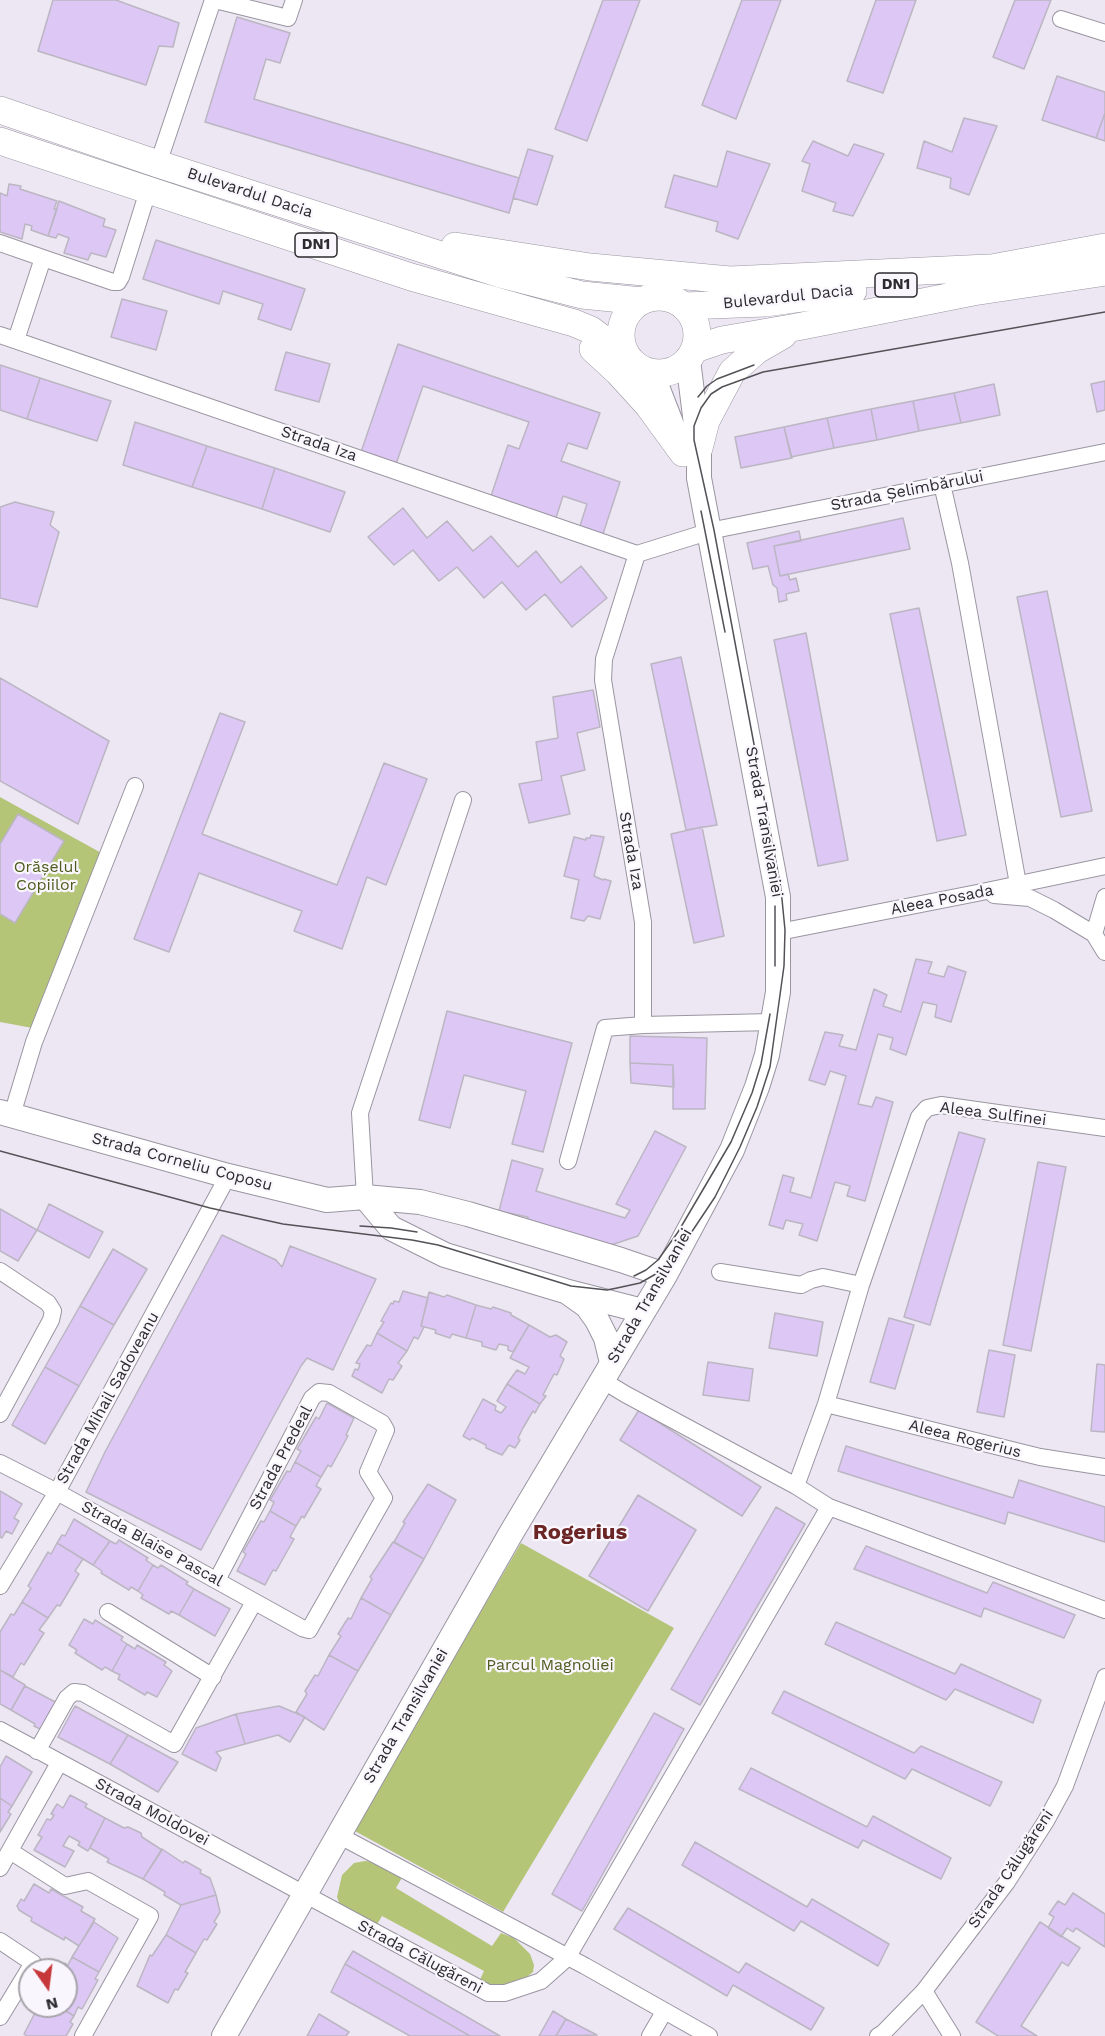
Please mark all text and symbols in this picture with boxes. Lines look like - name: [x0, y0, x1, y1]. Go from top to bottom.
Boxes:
- street label: Bulevardul Dacia: [185, 164, 315, 222]
- road number: DN1: [295, 233, 337, 257]
- road number: DN1: [875, 273, 917, 297]
- street label: Bulevardul Dacia: [722, 281, 854, 313]
- street label: Strada Iza: [278, 422, 360, 466]
- street label: Strada Șelimbărului: [829, 467, 985, 515]
- street label: Strada Transilvaniei: [741, 745, 787, 899]
- street label: Strada Iza: [615, 810, 647, 892]
- park label: Orășelul Copiilor: [14, 857, 78, 895]
- street label: Aleea Posada: [889, 881, 995, 919]
- street label: Aleea Sulfinei: [939, 1098, 1047, 1130]
- street label: Strada Corneliu Coposu: [90, 1129, 274, 1195]
- street label: Strada Transilvaniei: [603, 1225, 697, 1367]
- street label: Strada Mihail Sadoveanu: [53, 1309, 163, 1487]
- street label: Strada Predeal: [245, 1403, 317, 1513]
- street label: Aleea Rogerius: [907, 1416, 1023, 1462]
- street label: Strada Blaise Pascal: [78, 1497, 226, 1591]
- district label: Rogerius: [533, 1520, 627, 1546]
- street label: Strada Transilvaniei: [359, 1645, 453, 1787]
- park label: Parcul Magnoliei: [486, 1655, 614, 1675]
- street label: Strada Moldovei: [92, 1774, 212, 1850]
- street label: Strada Călugăreni: [964, 1806, 1058, 1932]
- street label: Strada Călugăreni: [354, 1916, 486, 1998]
- north arrow: [18, 1958, 78, 2018]
- text: N: [44, 1993, 60, 2015]

